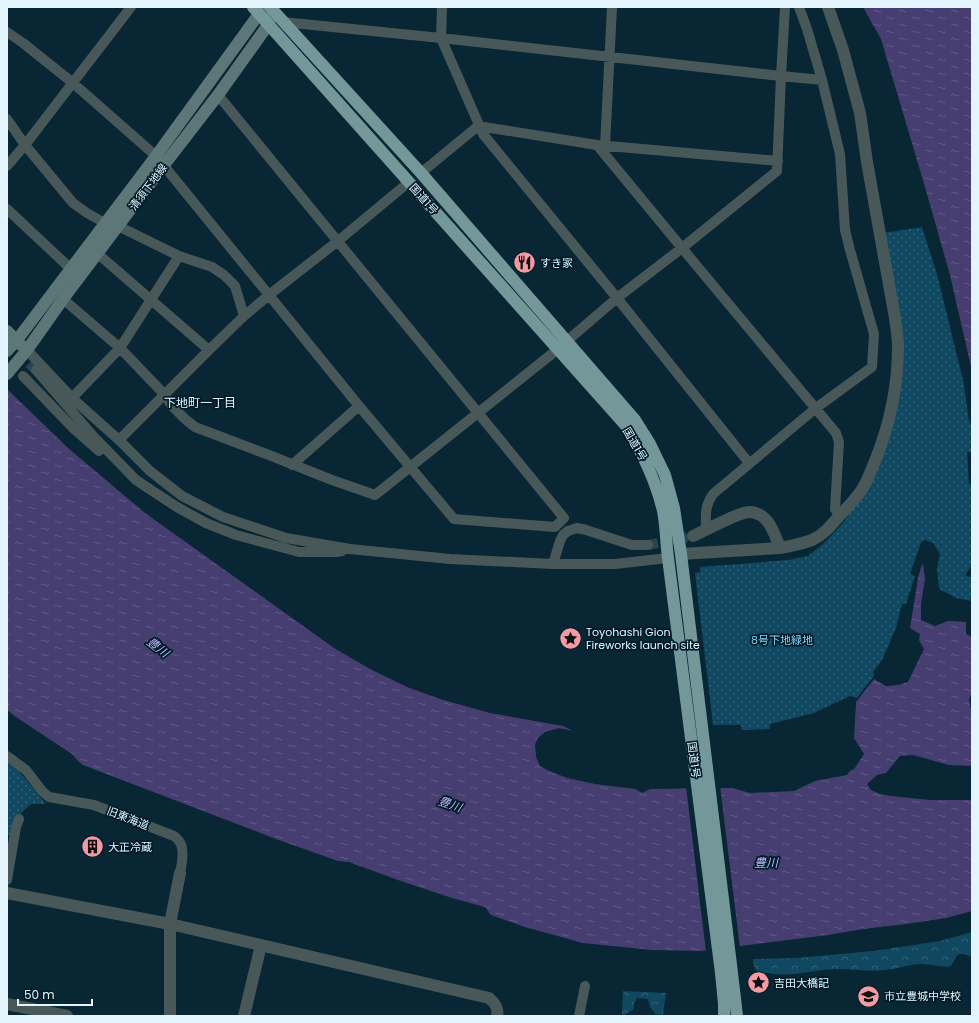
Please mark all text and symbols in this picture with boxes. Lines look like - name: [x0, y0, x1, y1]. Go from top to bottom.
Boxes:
- street label: 清須下地線: [125, 160, 171, 214]
- street label: 国道1号: [406, 180, 442, 218]
- restaurant icon: すき家: [512, 250, 538, 276]
- place label: すき家: [540, 255, 573, 271]
- district label: 下地町一丁目: [164, 394, 236, 411]
- street label: 国道1号: [619, 424, 651, 464]
- place label: Toyohashi Gion Fireworks launch site: [586, 624, 700, 653]
- place icon: Toyohashi Gion Fireworks launch site: [557, 625, 583, 651]
- park label: 8号下地緑地: [751, 632, 813, 648]
- water label: 豊川: [143, 633, 174, 662]
- street label: 国道1号: [684, 741, 704, 779]
- water label: 豊川: [436, 792, 466, 817]
- street label: 旧東海道: [105, 803, 151, 833]
- building icon: 大正冷蔵: [79, 834, 105, 860]
- place label: 大正冷蔵: [108, 839, 152, 855]
- water label: 豊川: [754, 854, 780, 871]
- place icon: 吉田大橋記: [746, 970, 772, 996]
- place label: 吉田大橋記: [774, 975, 829, 991]
- scale bar: [18, 981, 92, 1007]
- school or university icon: 市立豊城中学校: [856, 983, 882, 1009]
- text: 50 m: [24, 986, 55, 1003]
- place label: 市立豊城中学校: [884, 988, 961, 1004]

